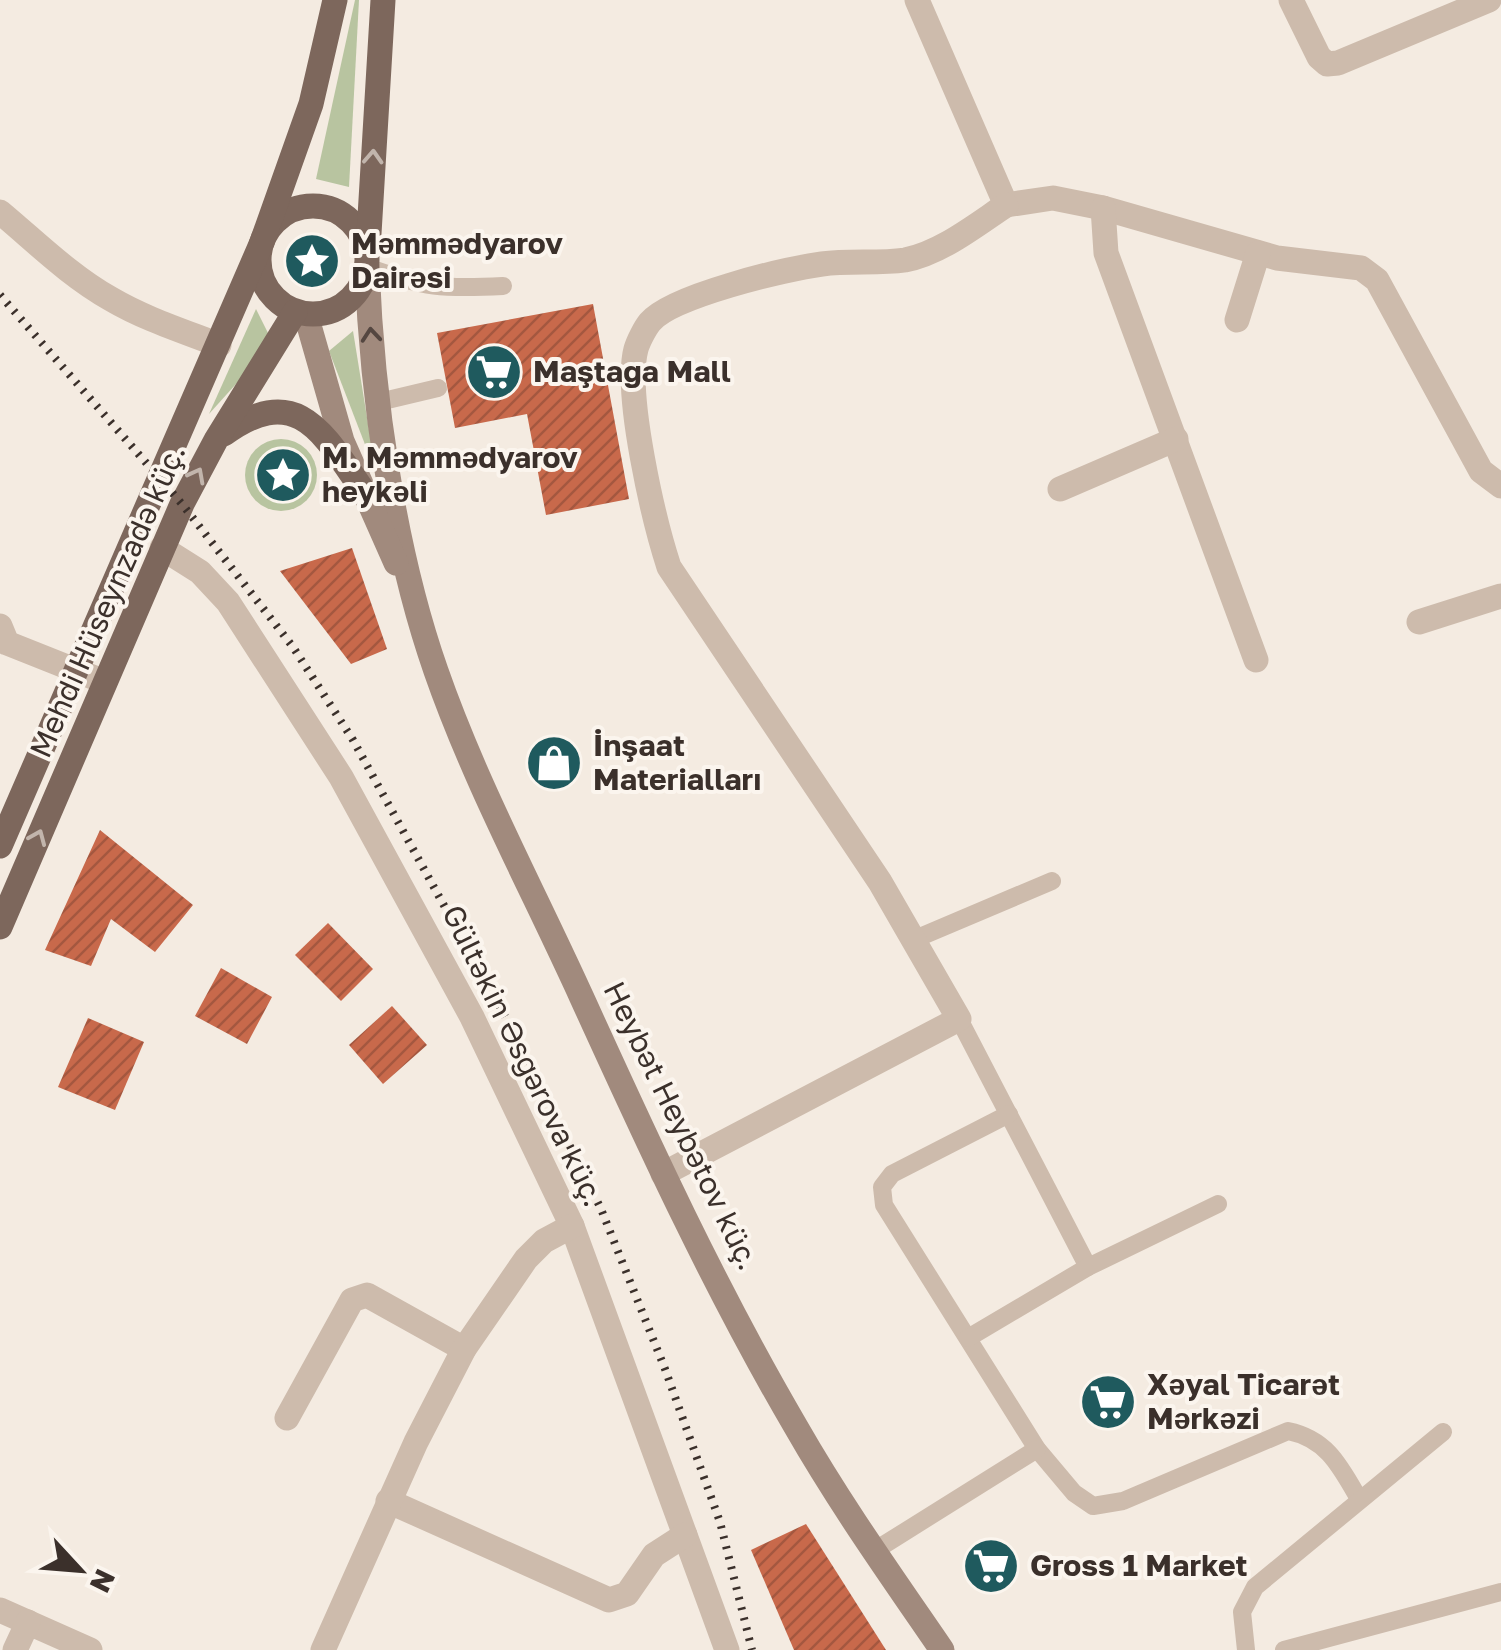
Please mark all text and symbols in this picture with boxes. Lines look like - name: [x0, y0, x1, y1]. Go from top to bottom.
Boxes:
- one-way arrow: [362, 149, 383, 165]
- place label: Məmmədyarov Dairəsi: [351, 225, 563, 295]
- place icon: Məmmədyarov Dairəsi: [282, 231, 342, 291]
- one-way arrow: [361, 326, 383, 342]
- supermarket icon: Maştağa Mall: [464, 342, 524, 402]
- place label: Maştağa Mall: [533, 353, 731, 389]
- street label: Mehdi Hüseynzadə küç.: [22, 438, 193, 763]
- place label: M. Məmmədyarov heykəli: [322, 439, 578, 509]
- place icon: M. Məmmədyarov heykəli: [253, 445, 313, 505]
- one-way arrow: [184, 468, 204, 486]
- place label: İnşaat Materialları: [593, 727, 762, 797]
- shop icon: İnşaat Materialları: [524, 733, 584, 793]
- one-way arrow: [26, 829, 46, 847]
- street label: Gültəkin Əsgərova küç.: [435, 899, 613, 1212]
- street label: Heybət Heybətov küç.: [596, 976, 767, 1276]
- place label: Xəyal Ticarət Mərkəzi: [1147, 1366, 1340, 1436]
- supermarket icon: Xəyal Ticarət Mərkəzi: [1078, 1372, 1138, 1432]
- north arrow: [30, 1520, 130, 1620]
- supermarket icon: Gross 1 Market: [961, 1536, 1021, 1596]
- place label: Gross 1 Market: [1030, 1547, 1248, 1583]
- text: N: [83, 1564, 122, 1598]

